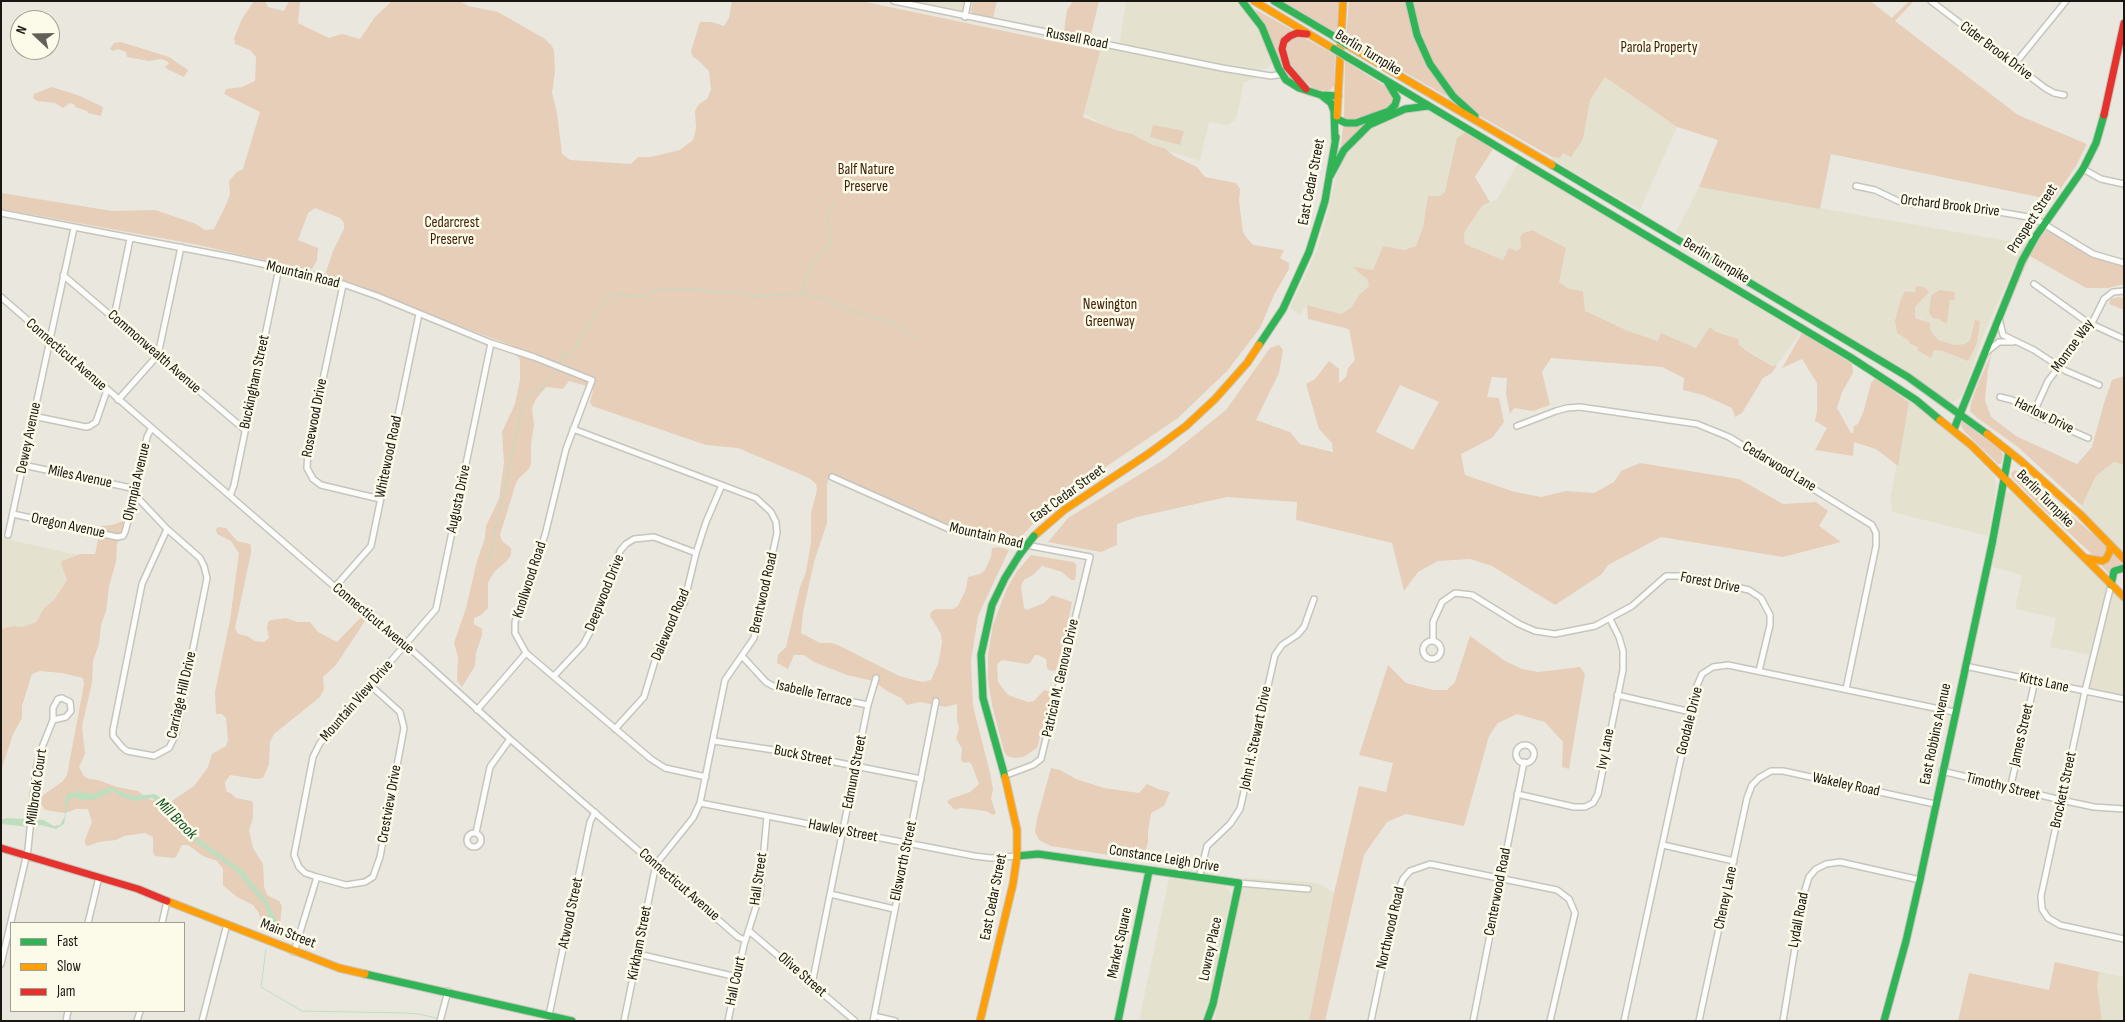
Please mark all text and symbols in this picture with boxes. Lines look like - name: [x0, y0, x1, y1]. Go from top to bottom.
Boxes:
- north arrow: [10, 10, 60, 60]
- street label: Cider Brook Drive: [1956, 18, 2036, 84]
- text: N: [12, 23, 31, 36]
- street label: Russell Road: [1044, 24, 1110, 54]
- street label: Berlin Turnpike: [1332, 26, 1404, 80]
- park label: Parola Property: [1621, 39, 1697, 57]
- street label: East Cedar Street: [1295, 137, 1329, 227]
- park label: Balf Nature Preserve: [838, 161, 894, 196]
- street label: Prospect Street: [2004, 181, 2062, 257]
- street label: Orchard Brook Drive: [1899, 191, 2001, 221]
- park label: Cedarcrest Preserve: [424, 214, 480, 249]
- street label: Berlin Turnpike: [1680, 234, 1752, 288]
- street label: Mountain Road: [265, 257, 341, 293]
- park label: Newington Greenway: [1083, 296, 1137, 331]
- street label: Commonwealth Avenue: [103, 306, 205, 398]
- street label: Connecticut Avenue: [22, 315, 110, 395]
- street label: Monroe Way: [2048, 316, 2098, 376]
- street label: Buckingham Street: [236, 333, 274, 431]
- street label: Rosewood Drive: [299, 377, 331, 459]
- street label: Harlow Drive: [2011, 394, 2077, 438]
- street label: Dewey Avenue: [13, 401, 45, 475]
- street label: Whitewood Road: [371, 414, 407, 500]
- street label: Cedarwood Lane: [1739, 438, 1819, 496]
- street label: Olympia Avenue: [119, 441, 155, 523]
- street label: Miles Avenue: [46, 461, 114, 493]
- street label: East Cedar Street: [1027, 461, 1109, 527]
- street label: Augusta Drive: [443, 463, 475, 535]
- street label: Berlin Turnpike: [2012, 466, 2078, 532]
- street label: Oregon Avenue: [29, 509, 107, 543]
- street label: Mountain Road: [948, 519, 1024, 553]
- street label: Knollwood Road: [509, 539, 551, 621]
- street label: Brentwood Road: [746, 551, 782, 635]
- street label: Deepwood Drive: [581, 552, 629, 634]
- street label: Forest Drive: [1679, 568, 1741, 598]
- street label: Connecticut Avenue: [328, 580, 418, 658]
- street label: Dalewood Road: [648, 586, 694, 664]
- street label: Patricia M. Genova Drive: [1039, 617, 1083, 739]
- street label: Carriage Hill Drive: [163, 650, 201, 740]
- street label: Mountain View Drive: [317, 656, 397, 746]
- street label: Kitts Lane: [2018, 669, 2070, 697]
- street label: Isabelle Terrace: [774, 676, 854, 712]
- street label: East Robbins Avenue: [1916, 682, 1956, 786]
- street label: John H. Stewart Drive: [1236, 684, 1276, 792]
- street label: Goodale Drive: [1673, 685, 1707, 757]
- street label: James Street: [2006, 702, 2038, 768]
- street label: Ivy Lane: [1593, 727, 1619, 771]
- street label: Edmund Street: [839, 733, 871, 811]
- street label: Buck Street: [772, 742, 834, 770]
- street label: Millbrook Court: [23, 748, 51, 826]
- street label: Brockett Street: [2047, 750, 2081, 830]
- street label: Crestview Drive: [374, 764, 406, 844]
- street label: Wakeley Road: [1811, 769, 1881, 801]
- street label: Timothy Street: [1964, 769, 2042, 805]
- water label: Mill Brook: [151, 794, 201, 844]
- street label: Hawley Street: [807, 815, 879, 847]
- street label: Ellsworth Street: [887, 819, 921, 903]
- street label: Constance Leigh Drive: [1108, 841, 1220, 877]
- street label: Connecticut Avenue: [635, 845, 723, 925]
- street label: Centerwood Road: [1481, 847, 1515, 937]
- street label: Hall Street: [746, 852, 772, 906]
- street label: East Cedar Street: [977, 852, 1011, 942]
- street label: Cheney Lane: [1711, 865, 1741, 931]
- street label: Atwood Street: [555, 876, 587, 950]
- street label: Northwood Road: [1373, 885, 1409, 971]
- street label: Lydall Road: [1785, 891, 1813, 949]
- street label: Kirkham Street: [624, 904, 656, 982]
- street label: Market Square: [1104, 906, 1136, 980]
- street label: Main Street: [258, 915, 318, 953]
- street label: Lowrey Place: [1195, 915, 1227, 983]
- legend: [10, 922, 185, 1012]
- text: Fast: [57, 932, 78, 951]
- street label: Olive Street: [774, 949, 830, 1001]
- street label: Hall Court: [722, 955, 750, 1007]
- text: Slow: [57, 957, 81, 976]
- text: Jam: [57, 982, 75, 1001]

